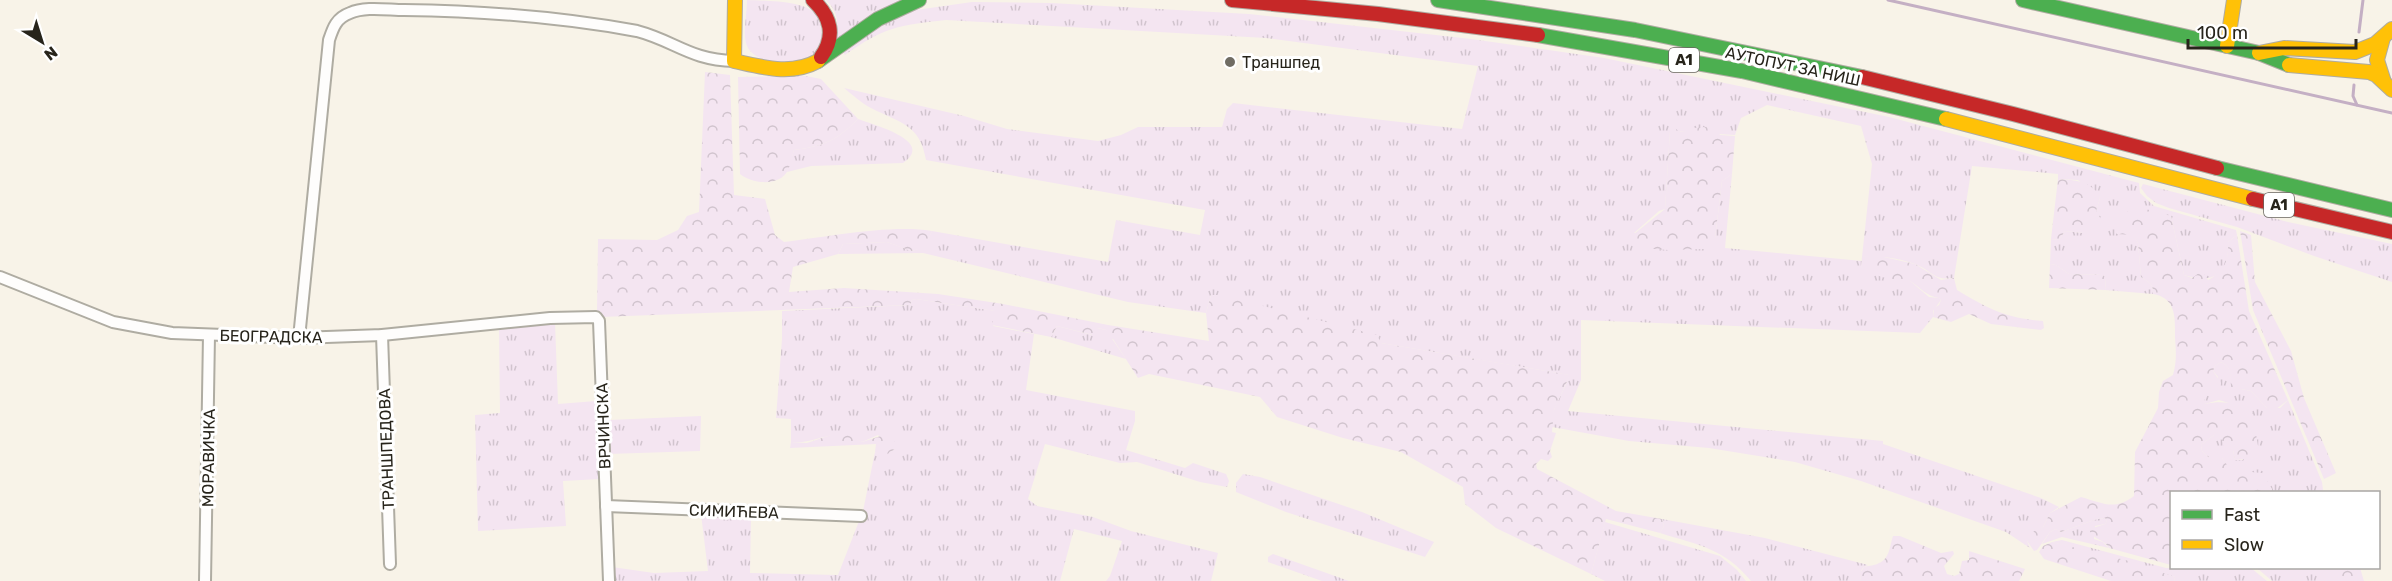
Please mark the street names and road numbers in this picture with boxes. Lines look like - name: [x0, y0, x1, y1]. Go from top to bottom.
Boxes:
- street label: АУТОПУТ ЗА НИШ: [1724, 43, 1862, 90]
- road number: A1: [1669, 48, 1699, 72]
- road number: A1: [2264, 193, 2294, 217]
- street label: БЕОГРАДСКА: [219, 326, 323, 347]
- street label: ВРЧИНСКА: [592, 382, 615, 469]
- street label: ТРАНШПЕДОВА: [375, 388, 398, 510]
- street label: МОРАВИЧКА: [198, 408, 219, 507]
- street label: СИМИЋЕВА: [689, 500, 780, 523]

